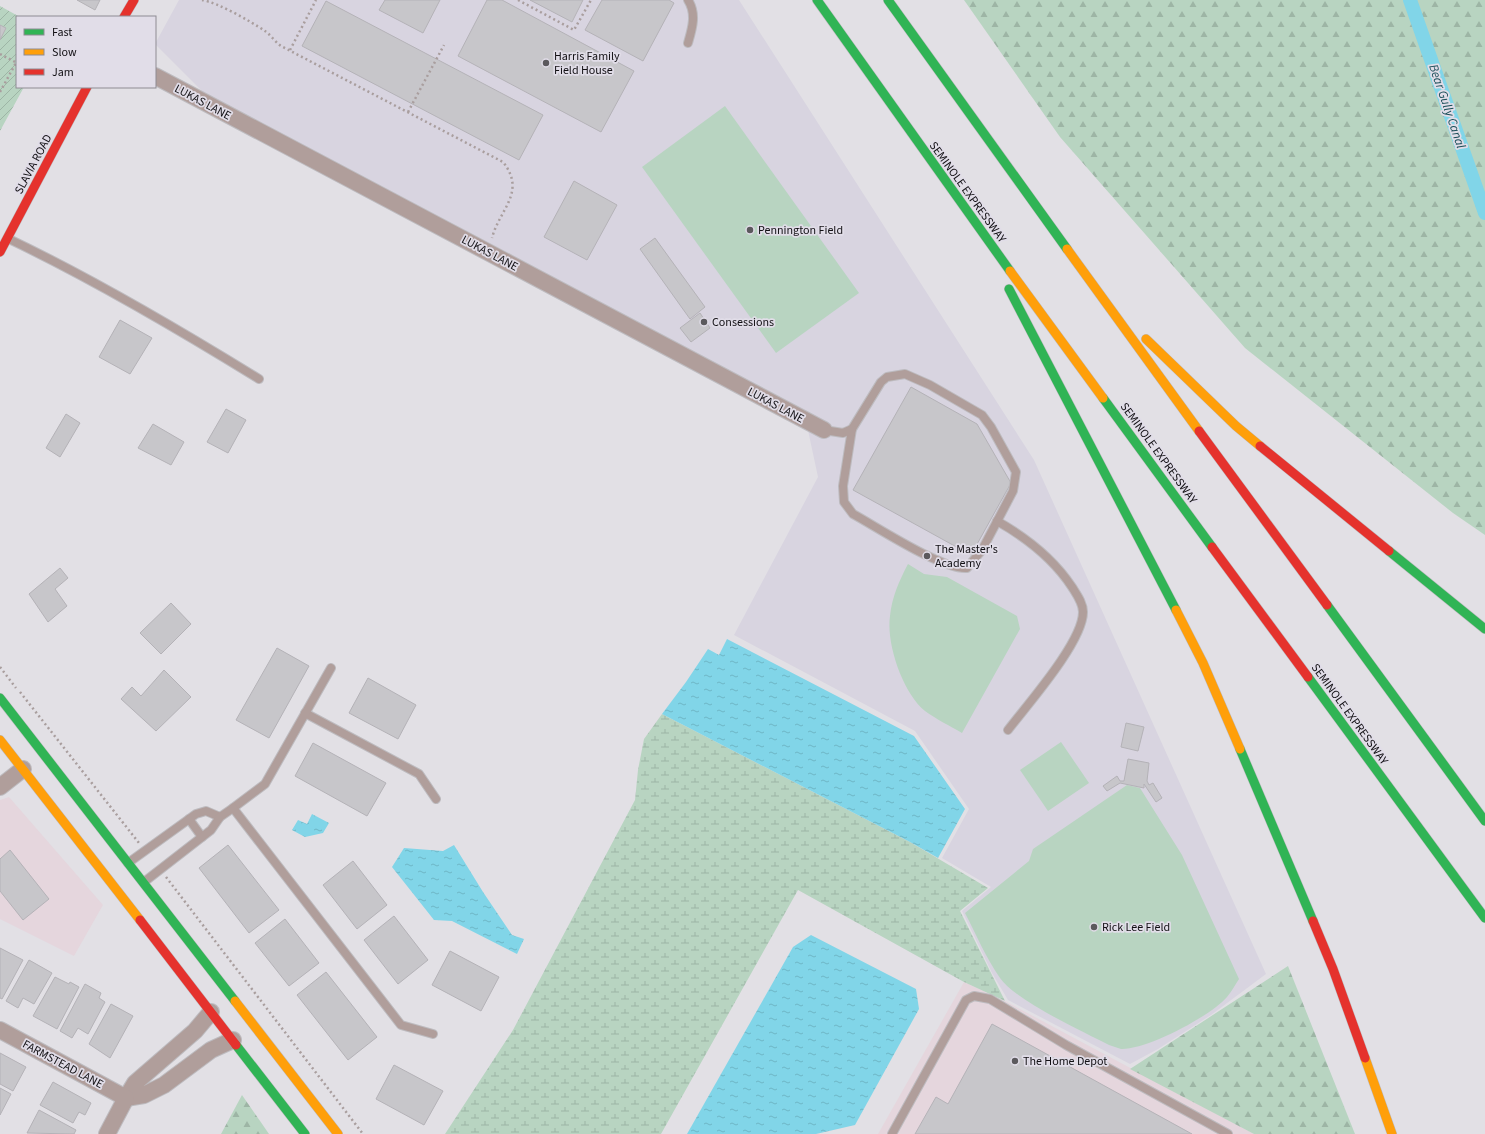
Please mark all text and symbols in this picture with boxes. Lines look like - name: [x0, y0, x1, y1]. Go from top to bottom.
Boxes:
- legend: [16, 16, 156, 88]
- text: Fast: [52, 24, 72, 41]
- text: Slow: [52, 44, 77, 61]
- place label: Harris Family Field House: [554, 48, 620, 79]
- marker: Harris Family Field House: [541, 58, 551, 68]
- water label: Bear Gully Canal: [1424, 62, 1470, 152]
- text: Jam: [52, 64, 74, 81]
- street label: LUKAS LANE: [171, 80, 234, 124]
- street label: SLAVIA ROAD: [11, 131, 56, 197]
- street label: SEMINOLE EXPRESSWAY: [925, 138, 1010, 247]
- place label: Pennington Field: [758, 222, 843, 239]
- marker: Pennington Field: [745, 225, 755, 235]
- street label: LUKAS LANE: [458, 231, 521, 275]
- place label: Consessions: [712, 314, 774, 331]
- marker: Consessions: [699, 317, 709, 327]
- street label: LUKAS LANE: [744, 383, 807, 427]
- street label: SEMINOLE EXPRESSWAY: [1116, 399, 1201, 508]
- place label: The Master's Academy: [935, 541, 998, 572]
- marker: The Master's Academy: [922, 551, 932, 561]
- street label: SEMINOLE EXPRESSWAY: [1307, 660, 1392, 769]
- place label: Rick Lee Field: [1102, 919, 1170, 936]
- marker: Rick Lee Field: [1089, 922, 1099, 932]
- street label: FARMSTEAD LANE: [19, 1036, 106, 1093]
- place label: The Home Depot: [1023, 1053, 1107, 1070]
- marker: The Home Depot: [1010, 1056, 1020, 1066]

